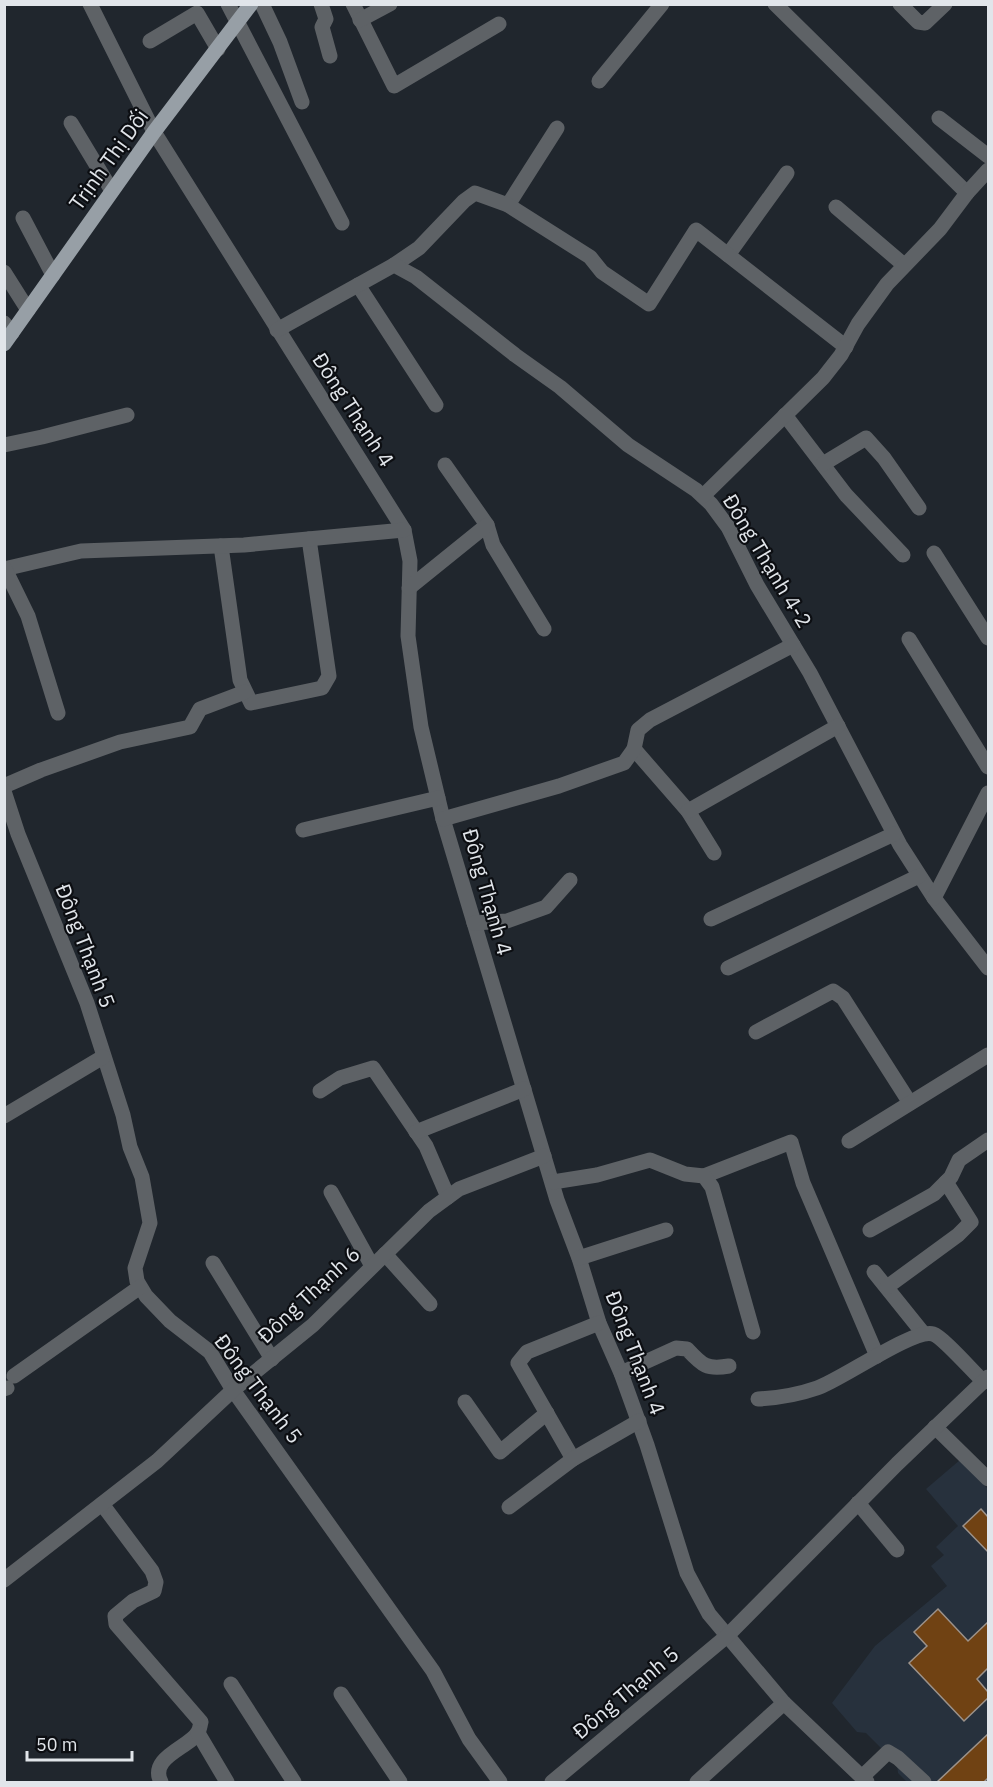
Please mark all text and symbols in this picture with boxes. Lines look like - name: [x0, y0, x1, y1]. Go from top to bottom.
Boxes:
- street label: Trịnh Thị Dối: [62, 103, 154, 215]
- street label: Đông Thạnh 4: [307, 347, 401, 472]
- street label: Đông Thạnh 4-2: [717, 488, 819, 633]
- street label: Đông Thạnh 4: [457, 825, 519, 958]
- street label: Đông Thạnh 5: [49, 880, 122, 1012]
- street label: Đông Thạnh 6: [251, 1240, 366, 1349]
- street label: Đông Thạnh 4: [599, 1287, 672, 1419]
- street label: Đông Thạnh 5: [208, 1328, 309, 1449]
- street label: Đông Thạnh 5: [566, 1640, 684, 1745]
- scale bar: [27, 1724, 132, 1762]
- text: 50 m: [36, 1733, 78, 1756]

